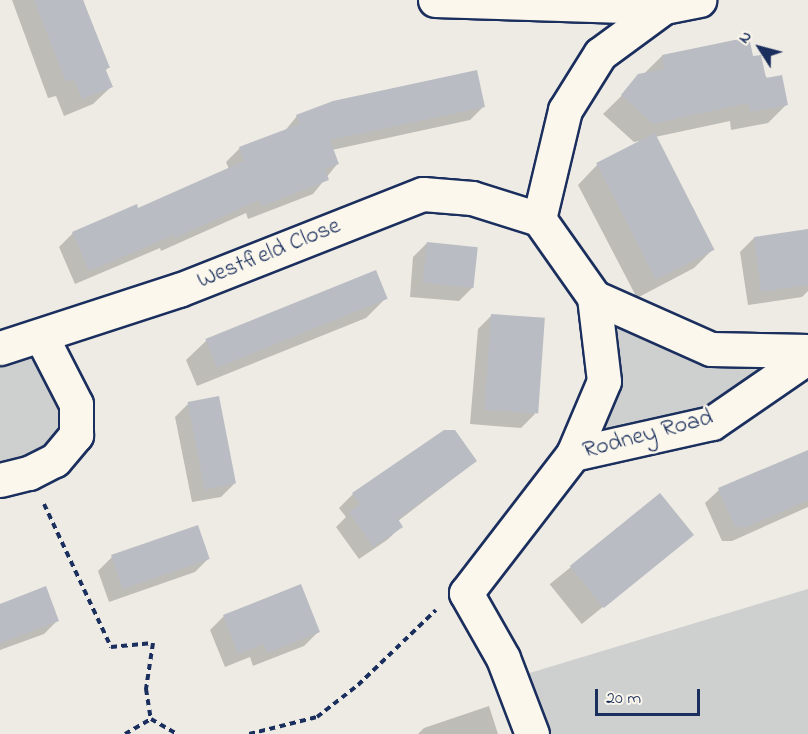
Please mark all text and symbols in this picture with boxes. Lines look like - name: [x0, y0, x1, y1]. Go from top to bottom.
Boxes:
- north arrow: [730, 18, 790, 78]
- text: N: [733, 26, 758, 49]
- street label: Westfield Close: [193, 212, 345, 296]
- street label: Rodney Road: [580, 404, 716, 466]
- scale bar: [598, 677, 703, 715]
- text: 20 m: [606, 686, 641, 712]

